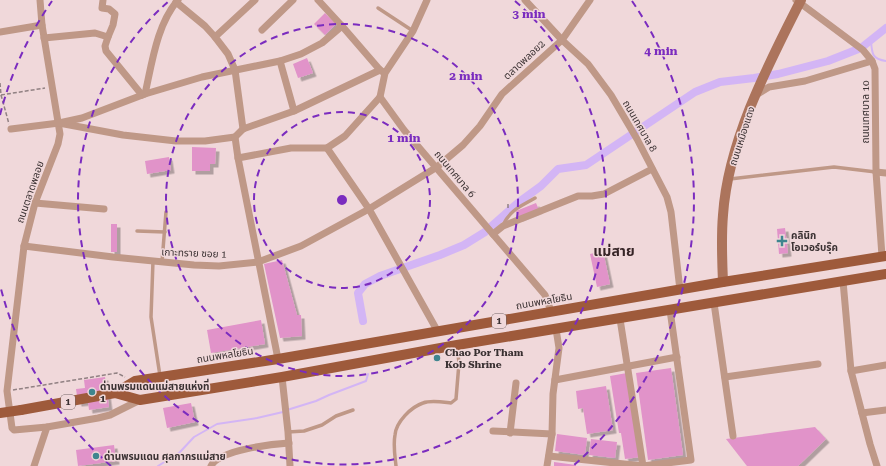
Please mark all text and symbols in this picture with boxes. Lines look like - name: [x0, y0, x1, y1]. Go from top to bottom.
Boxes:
- text: 3 min: [512, 7, 546, 21]
- street label: ตลาดพลอย2: [501, 38, 547, 82]
- text: 4 min: [644, 44, 678, 58]
- text: 2 min: [449, 69, 483, 83]
- street label: ถนนเทศบาล 10: [860, 80, 871, 144]
- street label: ถนนเทศบาล 8: [621, 98, 659, 154]
- street label: ถนนเหมืองแดง: [727, 105, 757, 167]
- text: 1 min: [387, 131, 421, 145]
- street label: ถนนเทศบาล 6: [432, 148, 478, 200]
- street label: ถนนตลาดพลอย: [14, 159, 46, 224]
- centre of rings: [335, 193, 349, 207]
- place label: คลินิก โอเวอร์บรุ๊ค: [791, 230, 838, 254]
- marker: คลินิก โอเวอร์บรุ๊ค: [776, 235, 788, 247]
- district label: แม่สาย: [593, 243, 635, 259]
- street label: เกาะทราย ซอย 1: [161, 246, 227, 260]
- street label: ถนนพหลโยธิน: [515, 291, 573, 311]
- road number: 1: [492, 314, 506, 328]
- street label: ถนนพหลโยธิน: [196, 345, 254, 365]
- place label: Chao Por Tham Kob Shrine: [445, 347, 524, 370]
- marker: Chao Por Tham Kob Shrine: [432, 353, 442, 363]
- place label: ด่านพรมแดนแม่สายแห่งที่ 1: [100, 378, 209, 404]
- marker: ด่านพรมแดนแม่สายแห่งที่ 1: [87, 387, 97, 397]
- road number: 1: [61, 395, 75, 409]
- place label: ด่านพรมแดน ศุลกากรแม่สาย: [104, 450, 226, 463]
- marker: ด่านพรมแดน ศุลกากรแม่สาย: [91, 451, 101, 461]

